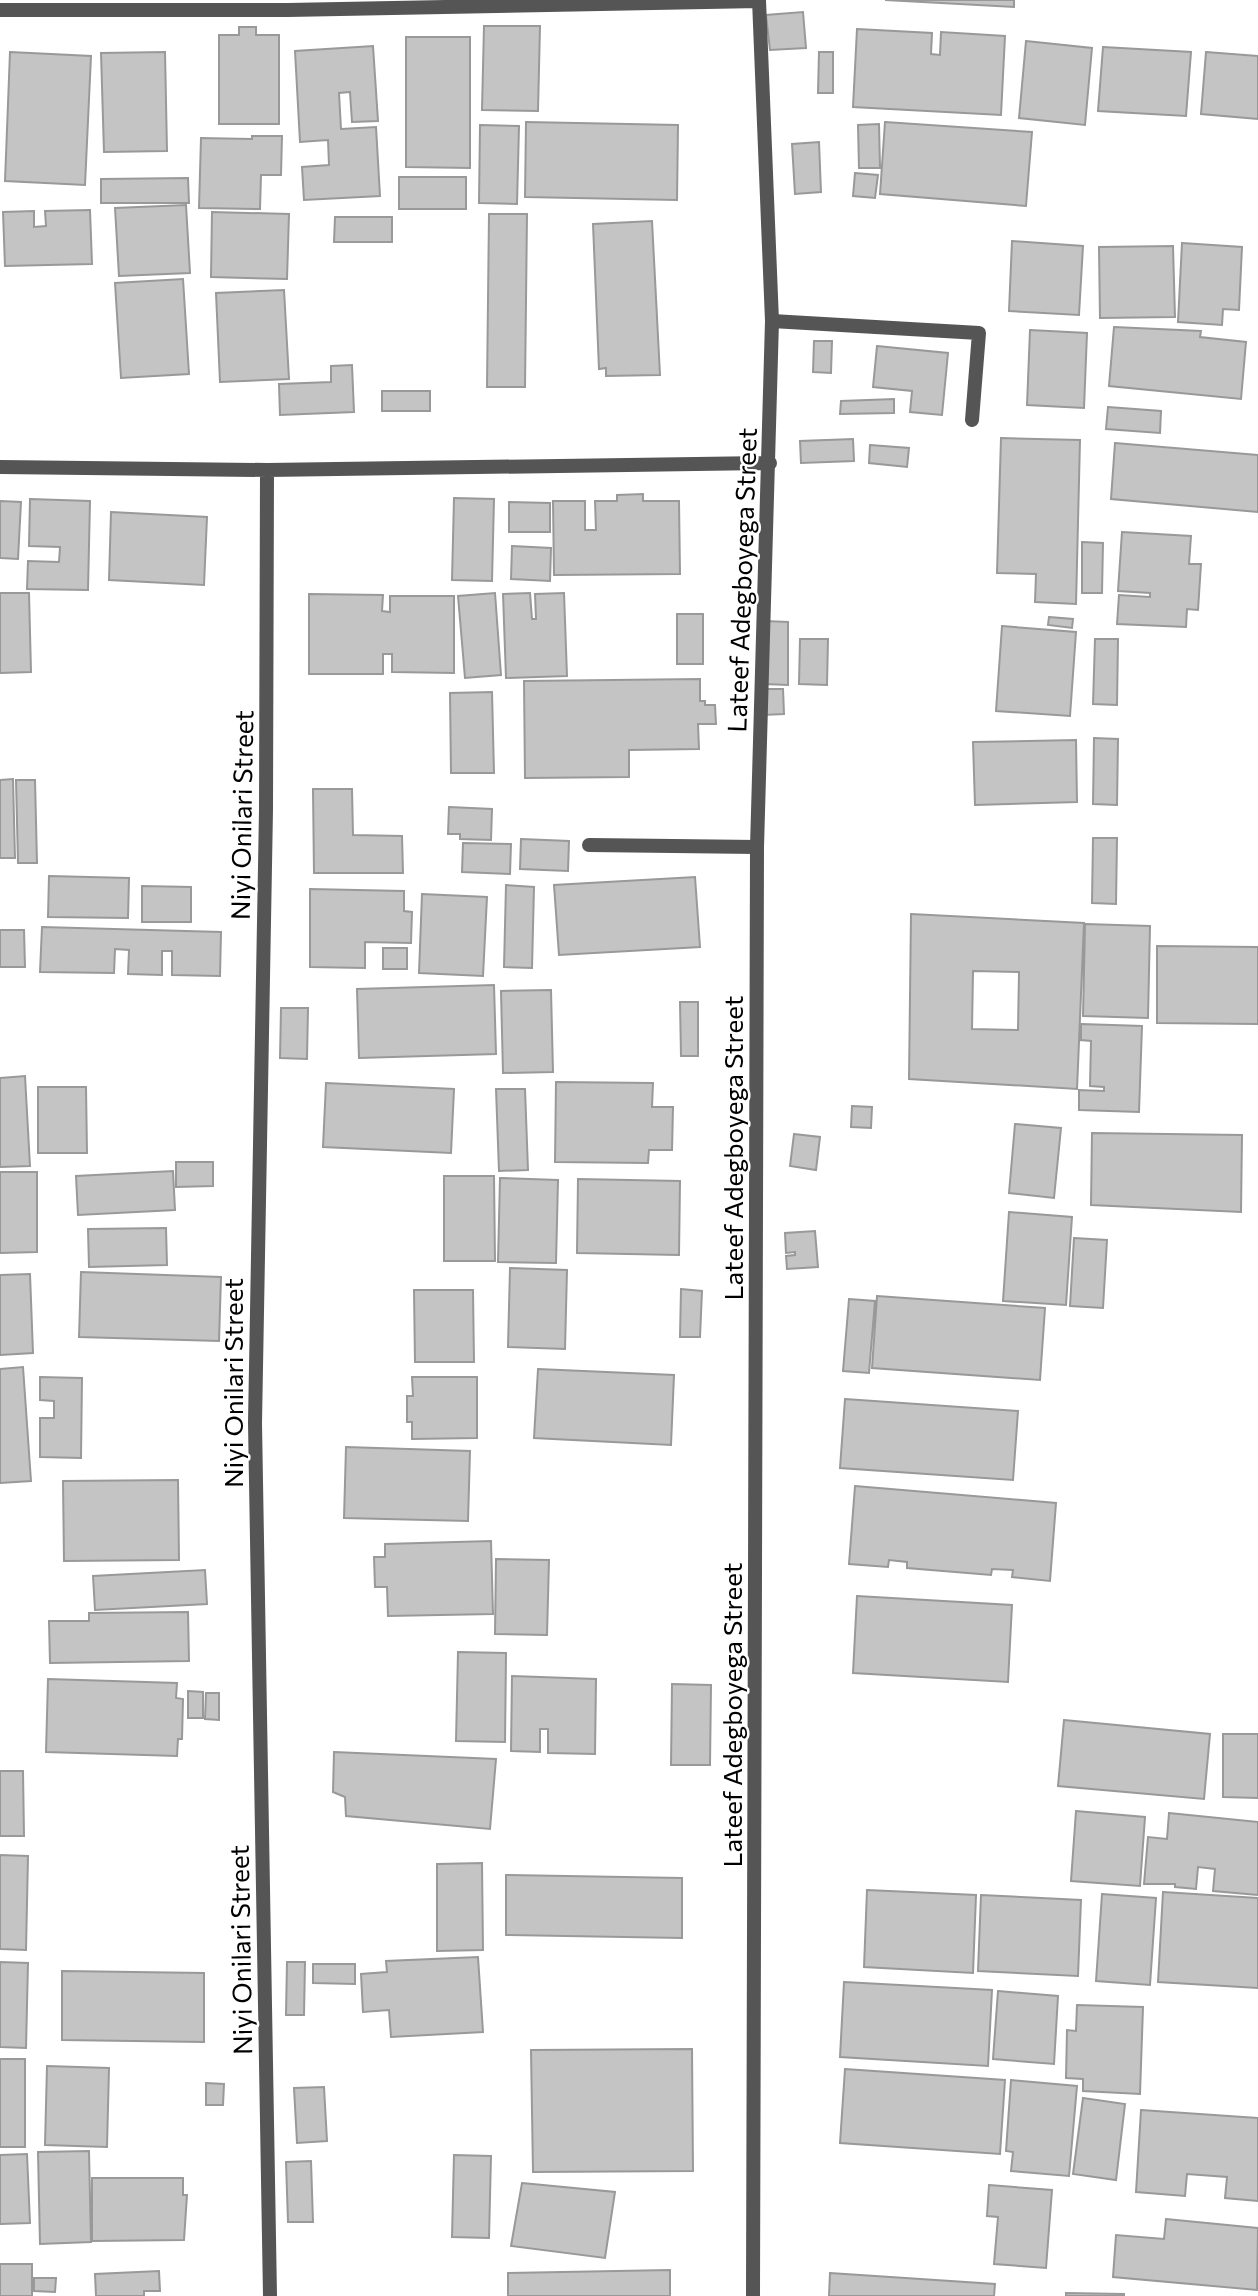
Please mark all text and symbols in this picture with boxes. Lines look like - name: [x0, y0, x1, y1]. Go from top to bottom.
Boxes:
- street label: Lateef Adegboyega Street: [720, 427, 762, 733]
- street label: Niyi Onilari Street: [224, 710, 258, 920]
- street label: Lateef Adegboyega Street: [717, 996, 748, 1300]
- street label: Niyi Onilari Street: [217, 1278, 248, 1488]
- street label: Lateef Adegboyega Street: [716, 1563, 747, 1867]
- street label: Niyi Onilari Street: [223, 1845, 257, 2055]

